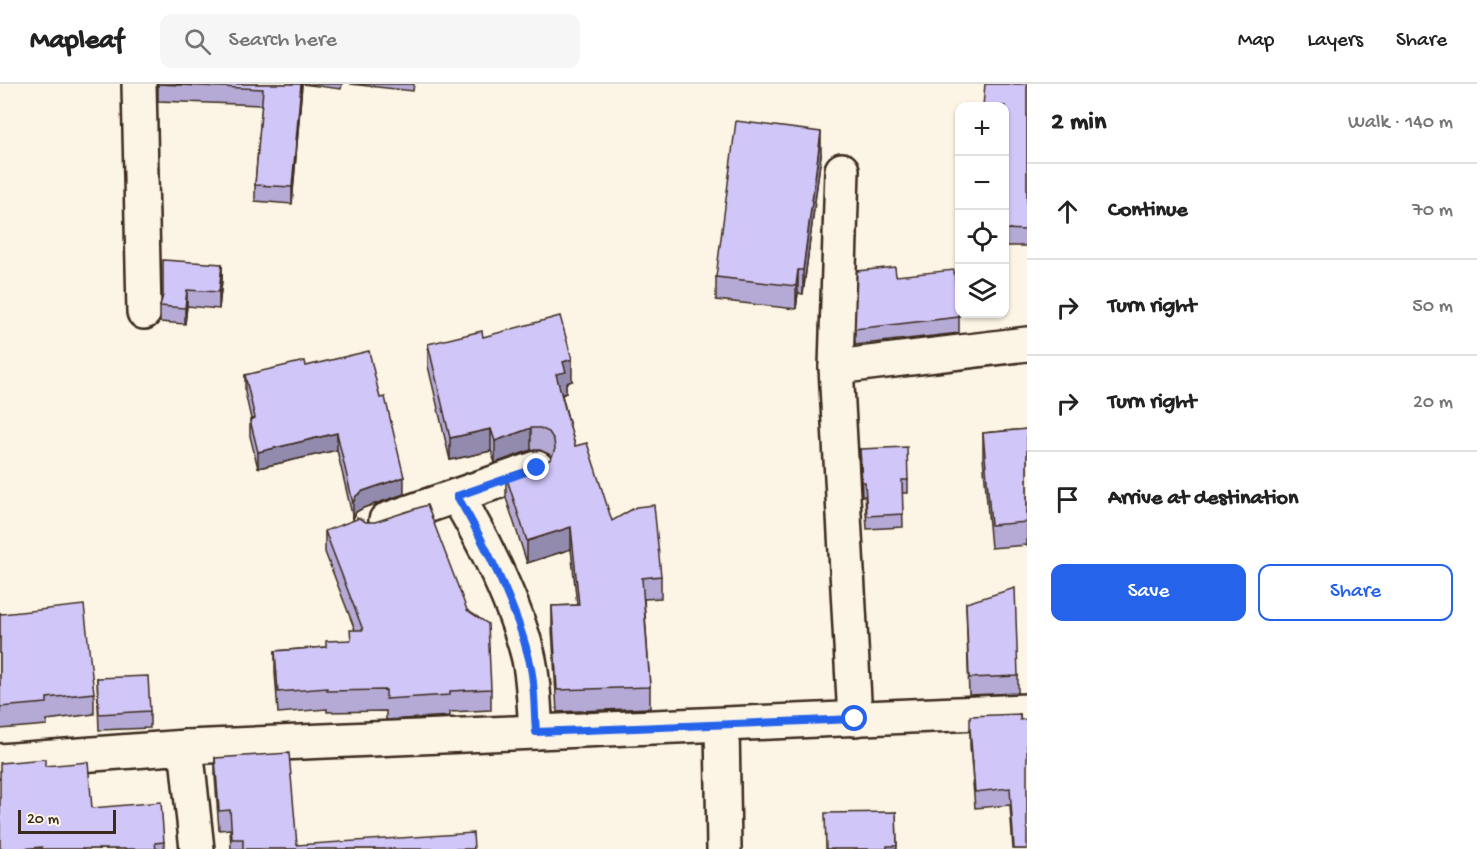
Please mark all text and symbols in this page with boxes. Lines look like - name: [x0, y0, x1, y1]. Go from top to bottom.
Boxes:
- search box: [160, 14, 580, 68]
- text: Mapleaf: [30, 25, 124, 58]
- icon: search: [181, 25, 214, 58]
- text: Search here: [229, 28, 337, 54]
- text: Map: [1238, 29, 1274, 54]
- text: Layers: [1307, 29, 1363, 54]
- text: Share: [1396, 29, 1447, 54]
- map controls: [955, 102, 1009, 318]
- button: +: [955, 102, 1009, 156]
- text: 2 min: [1051, 108, 1106, 139]
- text: Walk · 140 m: [1348, 112, 1453, 135]
- button: −: [955, 156, 1009, 210]
- icon: ahead: [1051, 195, 1084, 228]
- text: Continue: [1108, 198, 1188, 224]
- text: 70 m: [1412, 200, 1453, 223]
- button: locate: [955, 210, 1009, 264]
- button: layers: [955, 264, 1009, 318]
- icon: right: [1051, 291, 1084, 324]
- text: Turn right: [1108, 294, 1196, 320]
- text: 50 m: [1412, 296, 1453, 319]
- icon: right: [1051, 387, 1084, 420]
- text: Turn right: [1108, 390, 1196, 416]
- text: 20 m: [1413, 392, 1453, 415]
- route end: [523, 454, 549, 480]
- icon: arrive: [1051, 483, 1084, 516]
- text: Arrive at destination: [1108, 486, 1298, 512]
- button: Save: [1051, 564, 1246, 621]
- button: Share: [1258, 564, 1453, 621]
- route start: [841, 705, 867, 731]
- scale bar: [18, 807, 116, 834]
- text: 20 m: [27, 811, 59, 830]

